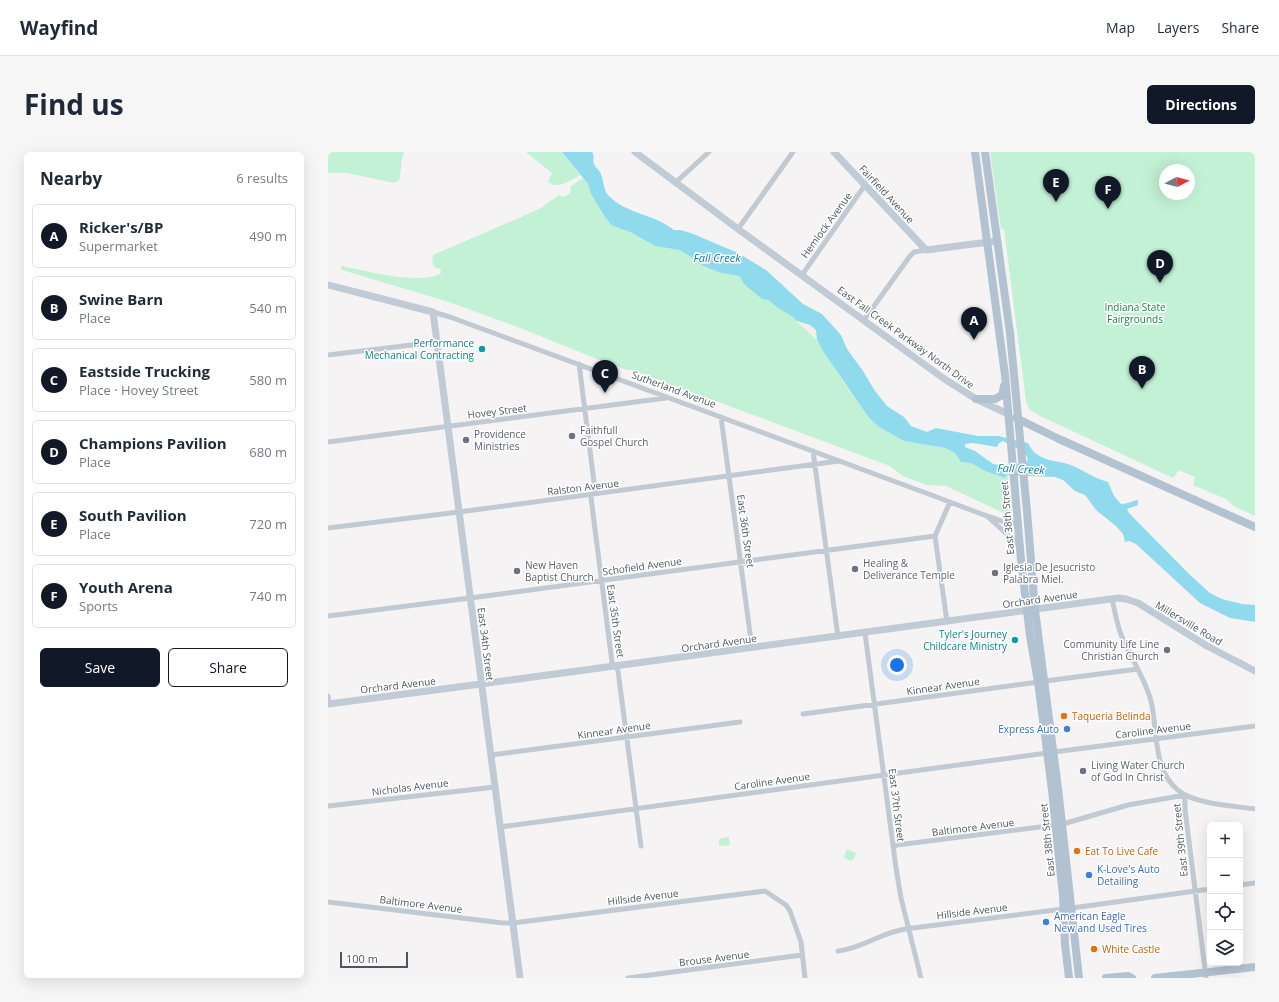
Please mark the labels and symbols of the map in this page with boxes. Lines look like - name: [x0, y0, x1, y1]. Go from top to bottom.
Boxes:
- street label: Fairfield Avenue: [856, 162, 918, 226]
- north arrow: [1159, 164, 1195, 200]
- pin: E: [1043, 169, 1069, 202]
- pin: F: [1095, 176, 1121, 209]
- street label: Hemlock Avenue: [797, 189, 855, 261]
- water label: Fall Creek: [693, 250, 741, 265]
- pin: D: [1147, 250, 1173, 283]
- street label: East Fall Creek Parkway North Drive: [835, 283, 978, 392]
- park label: Indiana State Fairgrounds: [1104, 300, 1166, 326]
- pin: A: [961, 307, 987, 340]
- place label: Performance Mechanical Contracting: [365, 336, 475, 362]
- marker: Performance Mechanical Contracting: [477, 344, 487, 354]
- pin: B: [1129, 356, 1155, 389]
- pin: C: [592, 360, 618, 393]
- street label: Sutherland Avenue: [630, 367, 718, 411]
- street label: Hovey Street: [467, 400, 528, 422]
- place label: Faithfull Gospel Church: [580, 423, 648, 449]
- place label: Providence Ministries: [474, 427, 526, 453]
- marker: Faithfull Gospel Church: [567, 431, 577, 441]
- marker: Providence Ministries: [461, 435, 471, 445]
- water label: Fall Creek: [997, 460, 1046, 477]
- street label: Ralston Avenue: [546, 476, 620, 498]
- street label: East 38th Street: [997, 480, 1017, 555]
- street label: East 36th Street: [734, 494, 758, 569]
- street label: Schofield Avenue: [601, 553, 683, 578]
- place label: Healing & Deliverance Temple: [863, 556, 955, 582]
- place label: New Haven Baptist Church: [525, 558, 594, 584]
- place label: Iglesia De Jesucristo Palabra Miel.: [1003, 560, 1095, 586]
- marker: Healing & Deliverance Temple: [850, 564, 860, 574]
- marker: New Haven Baptist Church: [512, 566, 522, 576]
- marker: Iglesia De Jesucristo Palabra Miel.: [990, 568, 1000, 578]
- street label: East 35th Street: [604, 584, 628, 659]
- street label: Orchard Avenue: [1001, 587, 1079, 611]
- street label: Millersville Road: [1153, 598, 1225, 648]
- street label: East 34th Street: [475, 607, 497, 682]
- place label: Tyler's Journey Childcare Ministry: [923, 627, 1008, 653]
- street label: Orchard Avenue: [680, 631, 758, 655]
- marker: Tyler's Journey Childcare Ministry: [1010, 635, 1020, 645]
- place label: Community Life Line Christian Church: [1063, 637, 1159, 663]
- marker: Community Life Line Christian Church: [1162, 645, 1172, 655]
- your location: [887, 655, 907, 675]
- street label: Orchard Avenue: [359, 673, 437, 697]
- street label: Kinnear Avenue: [906, 674, 981, 698]
- place label: Taqueria Belinda: [1072, 709, 1151, 723]
- marker: Taqueria Belinda: [1059, 711, 1069, 721]
- street label: Kinnear Avenue: [577, 718, 652, 742]
- street label: Caroline Avenue: [1114, 718, 1192, 742]
- place label: Express Auto: [998, 722, 1059, 736]
- marker: Express Auto: [1062, 724, 1072, 734]
- place label: Living Water Church of God In Christ: [1091, 758, 1185, 784]
- marker: Living Water Church of God In Christ: [1078, 766, 1088, 776]
- street label: East 37th Street: [886, 768, 908, 843]
- street label: Caroline Avenue: [733, 769, 811, 793]
- street label: Nicholas Avenue: [371, 775, 450, 799]
- street label: East 38th Street: [1036, 802, 1058, 877]
- street label: East 39th Street: [1169, 802, 1191, 877]
- street label: Baltimore Avenue: [931, 815, 1015, 839]
- place label: Eat To Live Cafe: [1085, 844, 1159, 858]
- marker: Eat To Live Cafe: [1072, 846, 1082, 856]
- place label: K-Love's Auto Detailing: [1097, 862, 1160, 888]
- marker: K-Love's Auto Detailing: [1084, 870, 1094, 880]
- street label: Hillside Avenue: [607, 886, 680, 908]
- street label: Baltimore Avenue: [379, 892, 463, 916]
- street label: Hillside Avenue: [936, 900, 1009, 922]
- place label: American Eagle New and Used Tires: [1054, 909, 1147, 935]
- marker: American Eagle New and Used Tires: [1041, 917, 1051, 927]
- place label: White Castle: [1102, 942, 1160, 956]
- marker: White Castle: [1089, 944, 1099, 954]
- street label: Brouse Avenue: [678, 947, 750, 969]
- scale bar: [340, 950, 408, 969]

